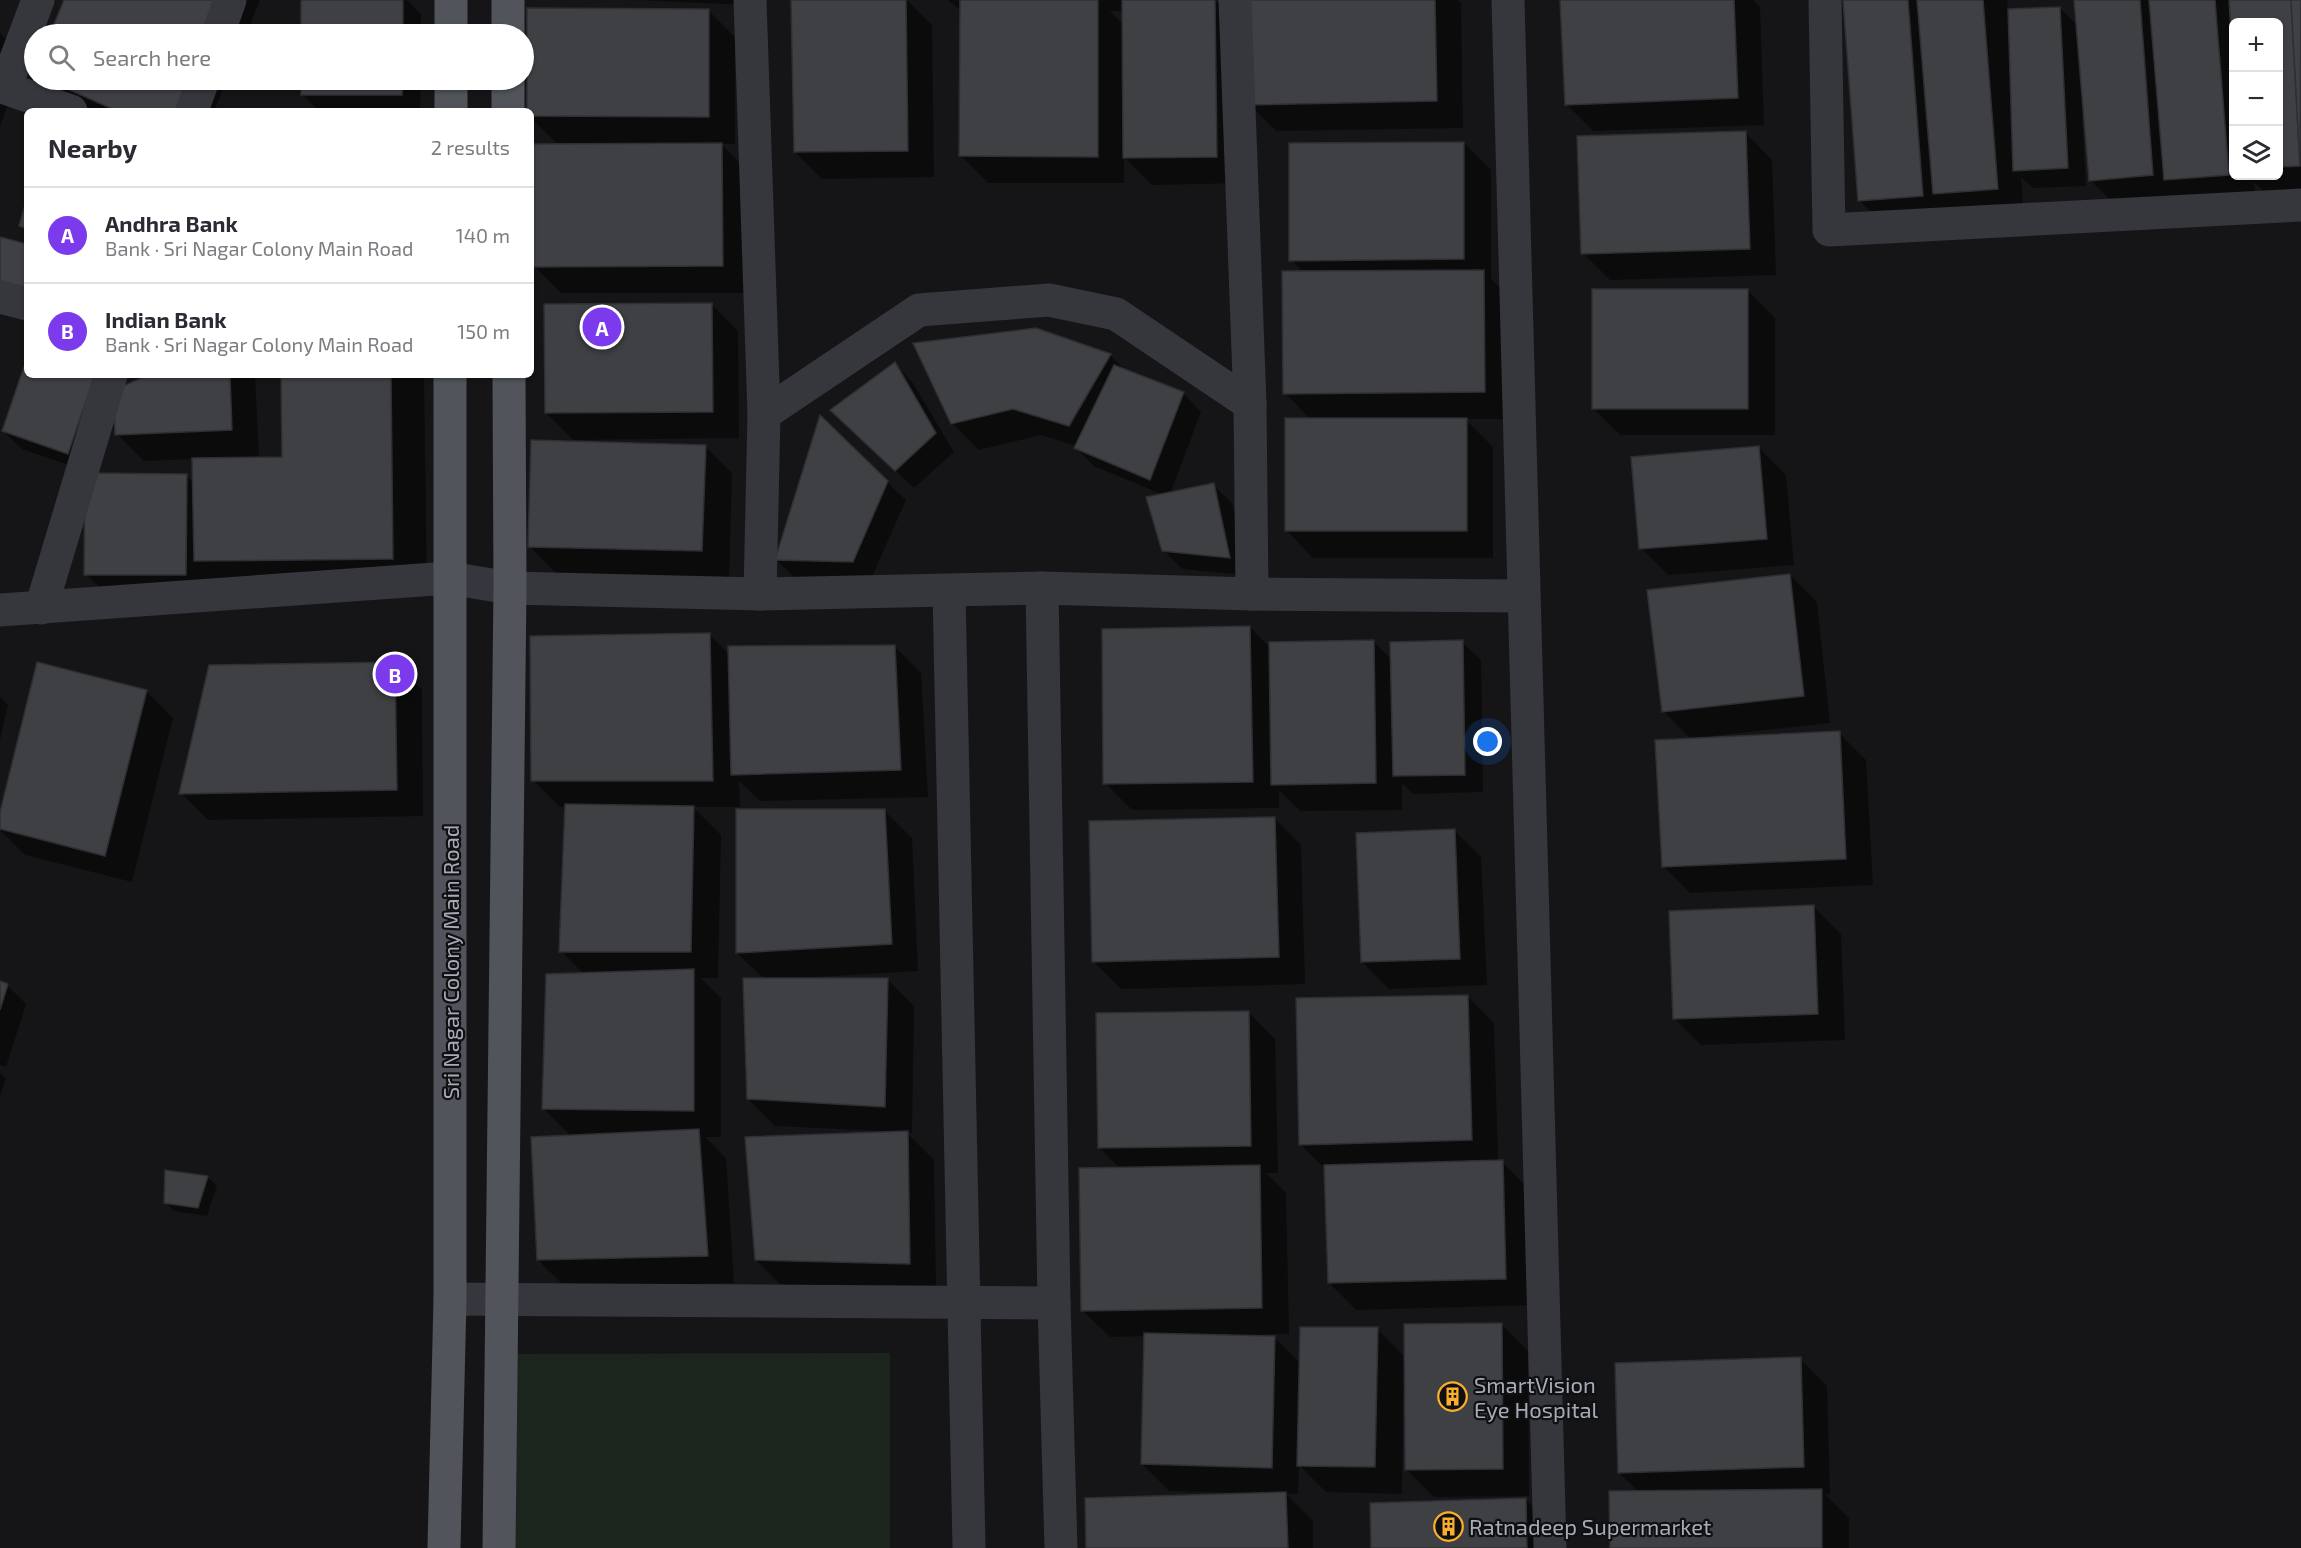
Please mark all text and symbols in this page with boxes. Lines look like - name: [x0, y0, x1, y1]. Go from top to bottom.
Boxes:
- map controls: [2229, 18, 2283, 180]
- button: +: [2229, 18, 2283, 72]
- search box: [24, 24, 534, 90]
- icon: search: [45, 41, 78, 74]
- text: Search here: [93, 44, 211, 70]
- button: −: [2229, 72, 2283, 126]
- button: layers: [2229, 126, 2283, 180]
- text: Nearby: [48, 132, 137, 163]
- text: 2 results: [431, 135, 510, 159]
- text: Andhra Bank: [105, 210, 238, 236]
- text: A: [61, 223, 74, 247]
- text: 140 m: [456, 223, 510, 247]
- text: Bank · Sri Nagar Colony Main Road: [105, 236, 413, 260]
- pin: A: [582, 304, 622, 350]
- text: Indian Bank: [105, 306, 227, 332]
- text: B: [61, 319, 74, 343]
- text: 150 m: [457, 319, 510, 343]
- text: Bank · Sri Nagar Colony Main Road: [105, 332, 413, 356]
- pin: B: [376, 652, 414, 696]
- your location: [1473, 727, 1502, 756]
- street label: Sri Nagar Colony Main Road: [437, 825, 463, 1099]
- place label: SmartVision Eye Hospital: [1474, 1371, 1599, 1422]
- building icon: SmartVision Eye Hospital: [1437, 1381, 1469, 1413]
- building icon: Ratnadeep Supermarket: [1432, 1510, 1464, 1542]
- place label: Ratnadeep Supermarket: [1469, 1513, 1711, 1539]

